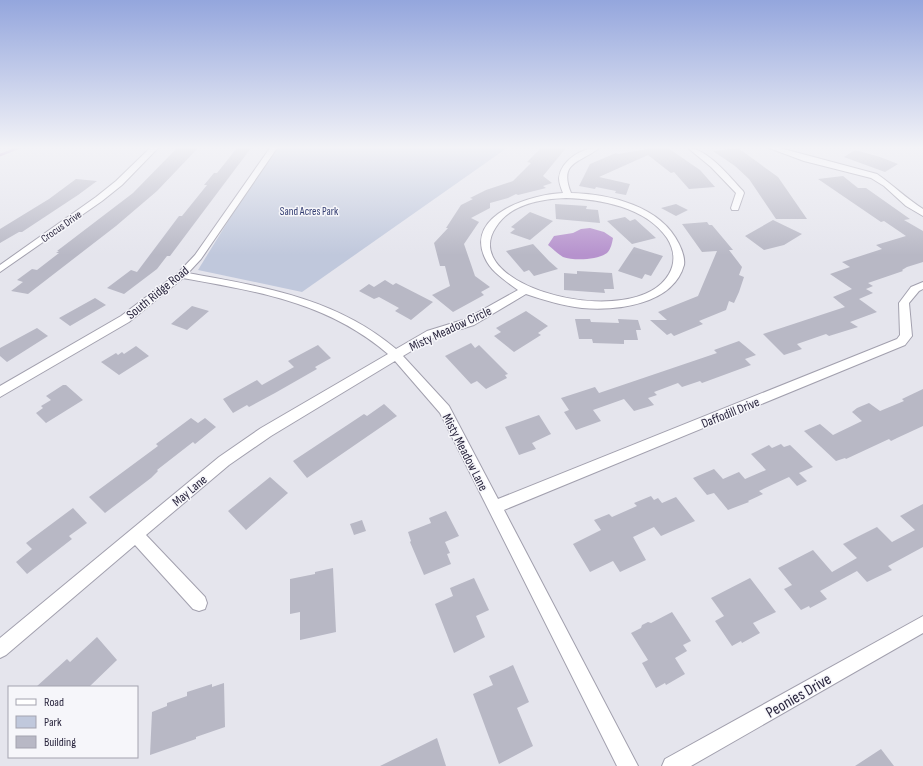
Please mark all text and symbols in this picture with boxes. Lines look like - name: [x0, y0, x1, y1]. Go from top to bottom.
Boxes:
- park label: Sand Acres Park: [280, 205, 339, 218]
- street label: Crocus Drive: [38, 208, 84, 245]
- street label: South Ridge Road: [123, 263, 192, 323]
- street label: Misty Meadow Circle: [407, 303, 494, 355]
- street label: Daffodill Drive: [699, 394, 762, 432]
- street label: Misty Meadow Lane: [439, 411, 491, 494]
- street label: May Lane: [169, 472, 210, 510]
- street label: Peonies Drive: [763, 670, 835, 723]
- legend: [8, 686, 138, 758]
- text: Road: [44, 695, 64, 710]
- text: Park: [44, 715, 62, 730]
- text: Building: [44, 735, 76, 750]

